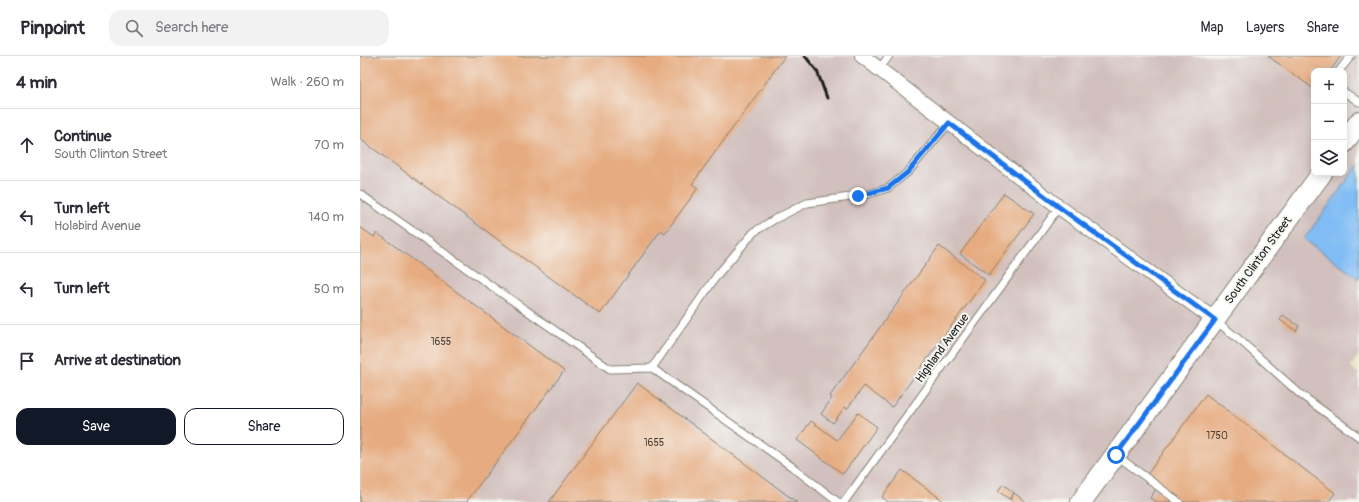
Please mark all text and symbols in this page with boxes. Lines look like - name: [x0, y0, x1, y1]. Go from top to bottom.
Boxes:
- search box: [109, 10, 389, 46]
- text: Pinpoint: [20, 16, 85, 40]
- icon: search: [123, 17, 145, 39]
- text: Search here: [155, 18, 228, 37]
- text: Map: [1201, 19, 1224, 36]
- text: Layers: [1246, 19, 1284, 36]
- text: Share: [1306, 19, 1339, 36]
- map controls: [1311, 68, 1347, 176]
- button: +: [1311, 68, 1347, 104]
- text: 4 min: [16, 72, 57, 93]
- text: Walk · 260 m: [270, 74, 344, 90]
- button: −: [1311, 104, 1347, 140]
- text: Continue: [54, 127, 112, 146]
- icon: ahead: [16, 134, 38, 156]
- text: 70 m: [314, 137, 344, 153]
- button: layers: [1311, 140, 1347, 176]
- text: South Clinton Street: [54, 146, 167, 162]
- route end: [849, 187, 867, 205]
- text: Turn left: [54, 199, 110, 218]
- icon: left: [16, 206, 38, 228]
- text: 140 m: [308, 209, 344, 225]
- street label: South Clinton Street: [1222, 213, 1295, 307]
- text: Holabird Avenue: [54, 218, 141, 234]
- icon: left: [16, 278, 38, 300]
- text: Turn left: [54, 279, 110, 298]
- text: 50 m: [314, 281, 344, 297]
- street label: Highland Avenue: [912, 311, 973, 386]
- house number: 1655: [431, 336, 451, 348]
- icon: arrive: [16, 350, 38, 372]
- text: Arrive at destination: [54, 351, 181, 370]
- button: Save: [16, 408, 176, 445]
- button: Share: [184, 408, 344, 445]
- house number: 1750: [1206, 430, 1228, 442]
- house number: 1655: [644, 437, 664, 449]
- route start: [1107, 446, 1125, 464]

